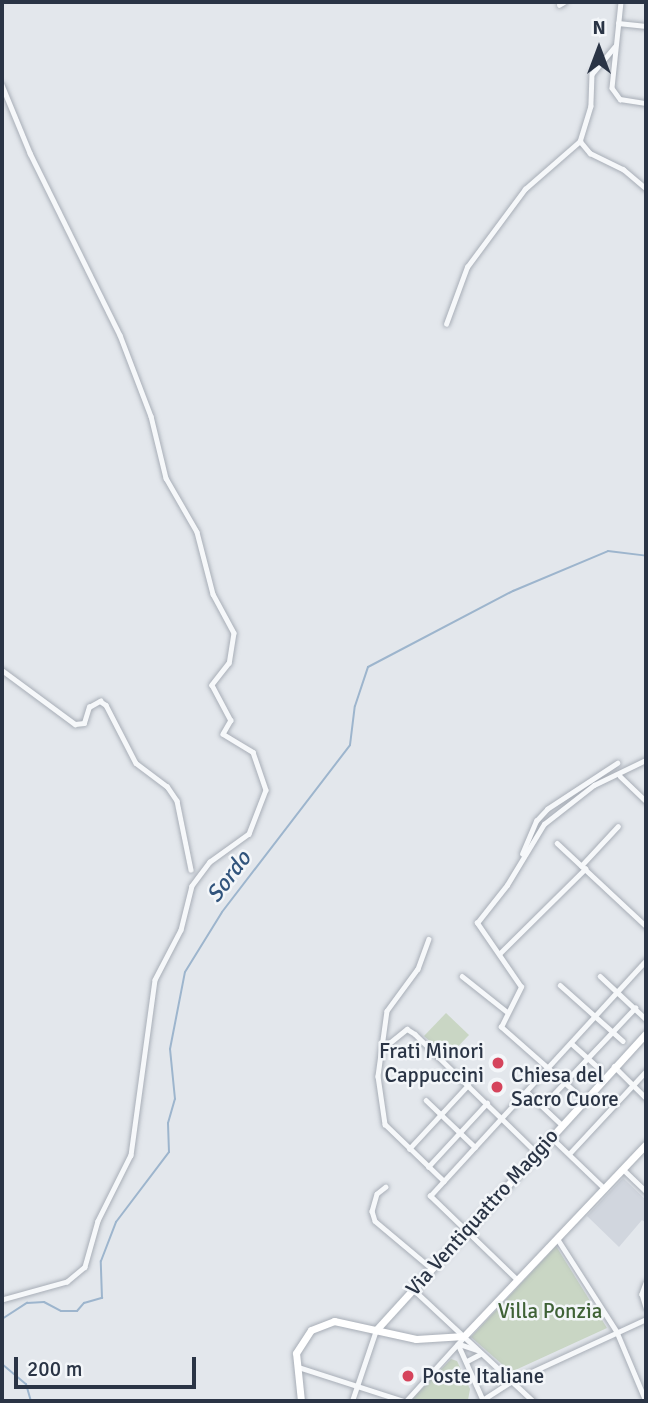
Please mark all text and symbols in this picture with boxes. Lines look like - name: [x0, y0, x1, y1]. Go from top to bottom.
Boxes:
- north arrow: [564, 14, 634, 84]
- text: N: [592, 16, 606, 40]
- water label: Sordo: [201, 846, 257, 908]
- place label: Frati Minori Cappuccini: [379, 1038, 484, 1088]
- marker: Frati Minori Cappuccini: [490, 1055, 506, 1071]
- place label: Chiesa del Sacro Cuore: [511, 1062, 619, 1112]
- marker: Chiesa del Sacro Cuore: [489, 1079, 505, 1095]
- street label: Via Ventiquattro Maggio: [400, 1123, 564, 1301]
- park label: Villa Ponzia: [498, 1298, 602, 1324]
- scale bar: [18, 1344, 200, 1388]
- text: 200 m: [27, 1356, 82, 1382]
- place label: Poste Italiane: [422, 1363, 544, 1389]
- marker: Poste Italiane: [400, 1368, 416, 1384]

